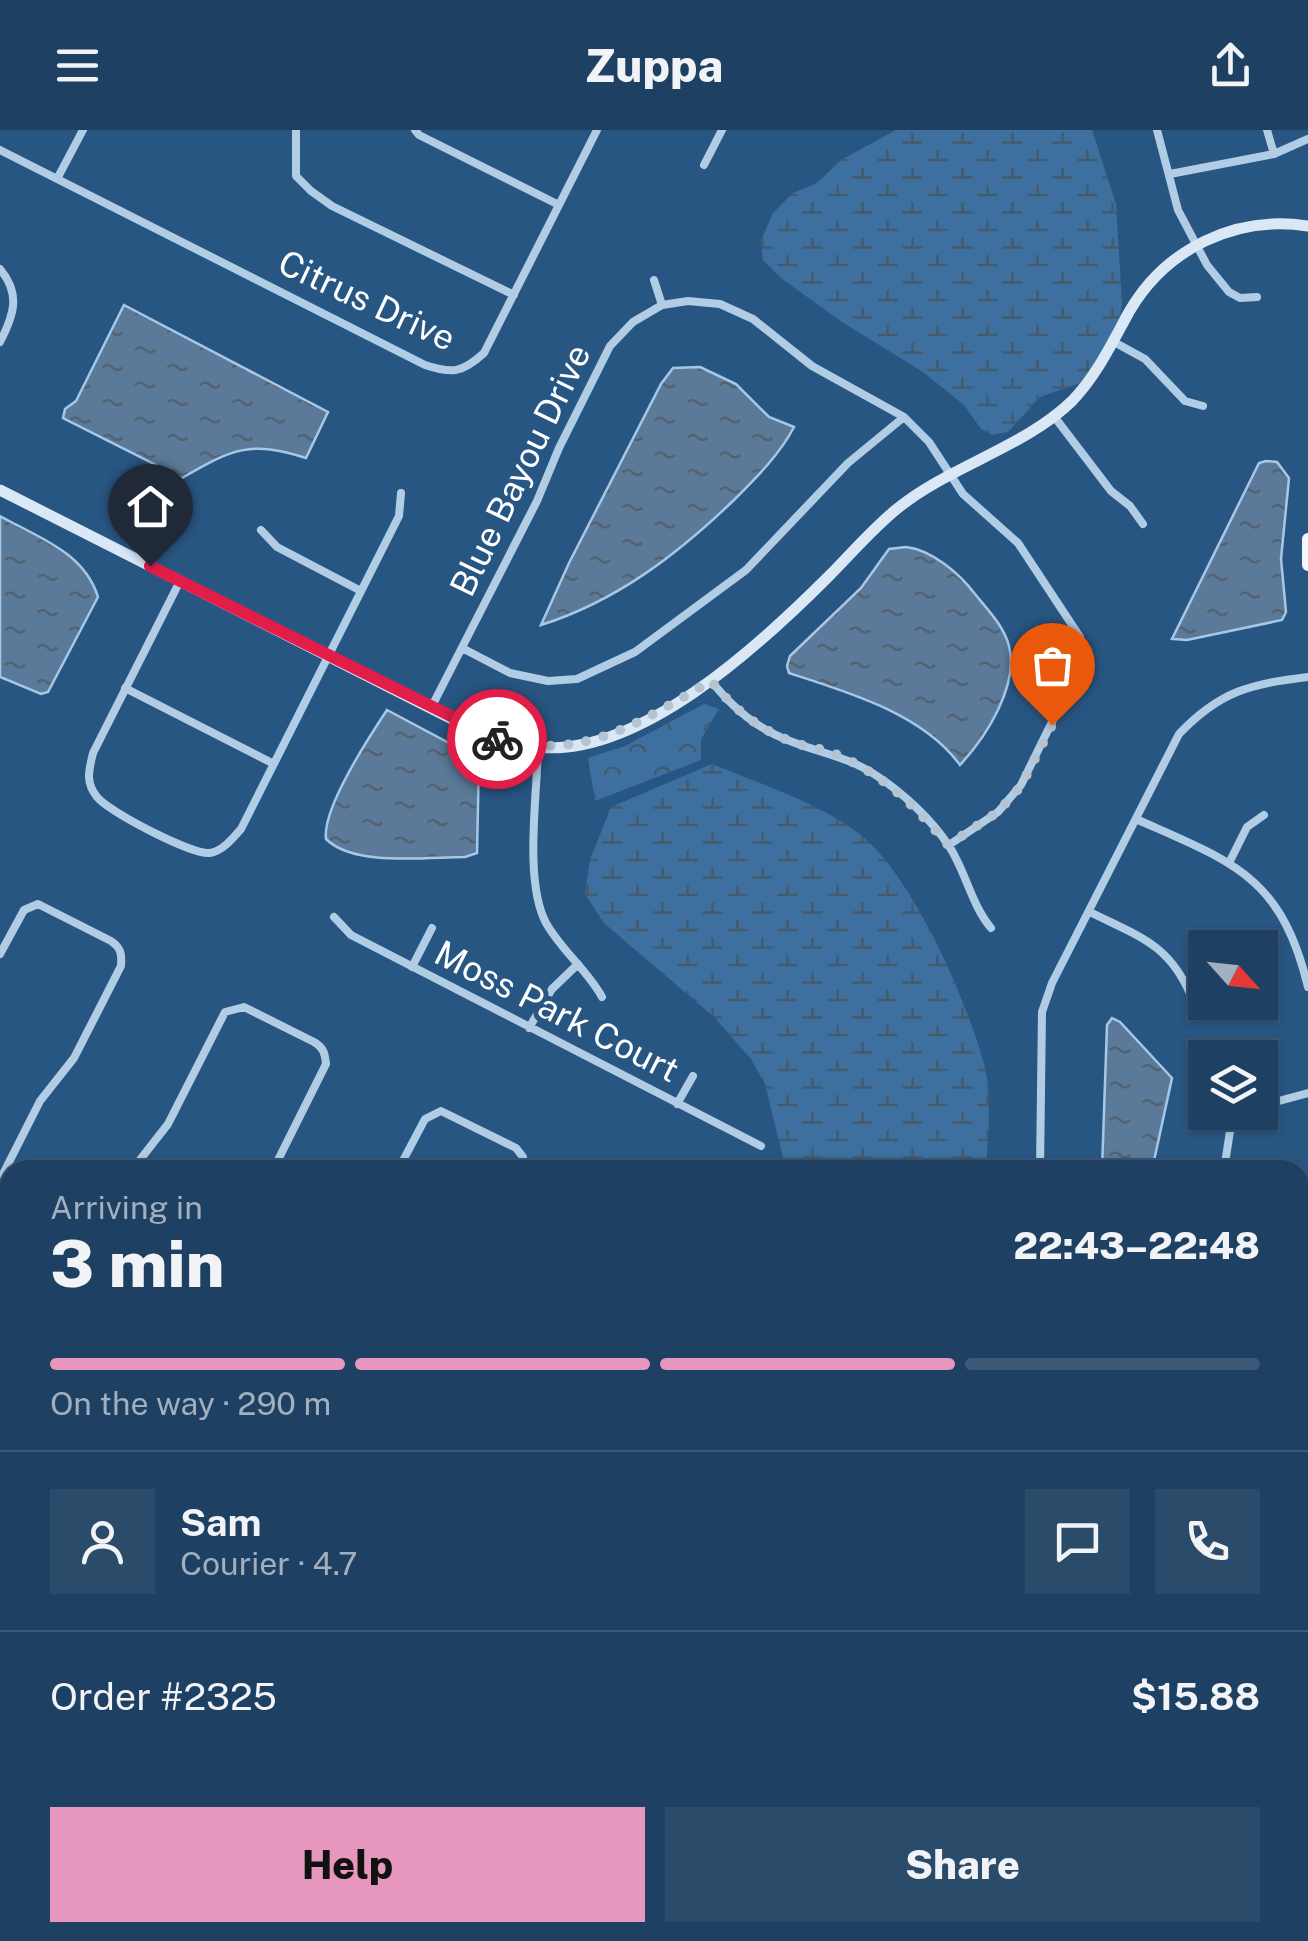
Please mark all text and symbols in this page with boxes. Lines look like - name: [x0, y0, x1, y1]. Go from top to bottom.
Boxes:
- icon: menu: [50, 38, 105, 93]
- icon: share: [1203, 38, 1258, 93]
- text: Zuppa: [585, 39, 723, 92]
- street label: Citrus Drive: [272, 241, 462, 359]
- street label: Blue Bayou Drive: [441, 337, 599, 603]
- pin: [108, 464, 193, 567]
- icon: home: [123, 479, 178, 534]
- pin: [1010, 623, 1095, 726]
- icon: bag: [1025, 638, 1080, 693]
- courier: [447, 689, 547, 789]
- icon: bike: [470, 712, 525, 767]
- north arrow: [1188, 930, 1278, 1020]
- map controls: [1188, 930, 1278, 1130]
- street label: Moss Park Court: [428, 932, 686, 1090]
- button: layers: [1188, 1040, 1278, 1130]
- text: Arriving in: [50, 1189, 203, 1226]
- text: 22:43–22:48: [1013, 1223, 1260, 1268]
- text: 3 min: [50, 1225, 225, 1302]
- text: On the way · 290 m: [50, 1385, 331, 1422]
- button: person: [50, 1489, 155, 1594]
- button: chat: [1025, 1489, 1130, 1594]
- button: phone: [1155, 1489, 1260, 1594]
- text: Sam: [180, 1500, 262, 1545]
- text: Courier · 4.7: [180, 1545, 357, 1582]
- text: Order #2325: [50, 1674, 277, 1719]
- text: $15.88: [1131, 1674, 1260, 1719]
- button: Help: [50, 1807, 645, 1922]
- button: Share: [665, 1807, 1260, 1922]

